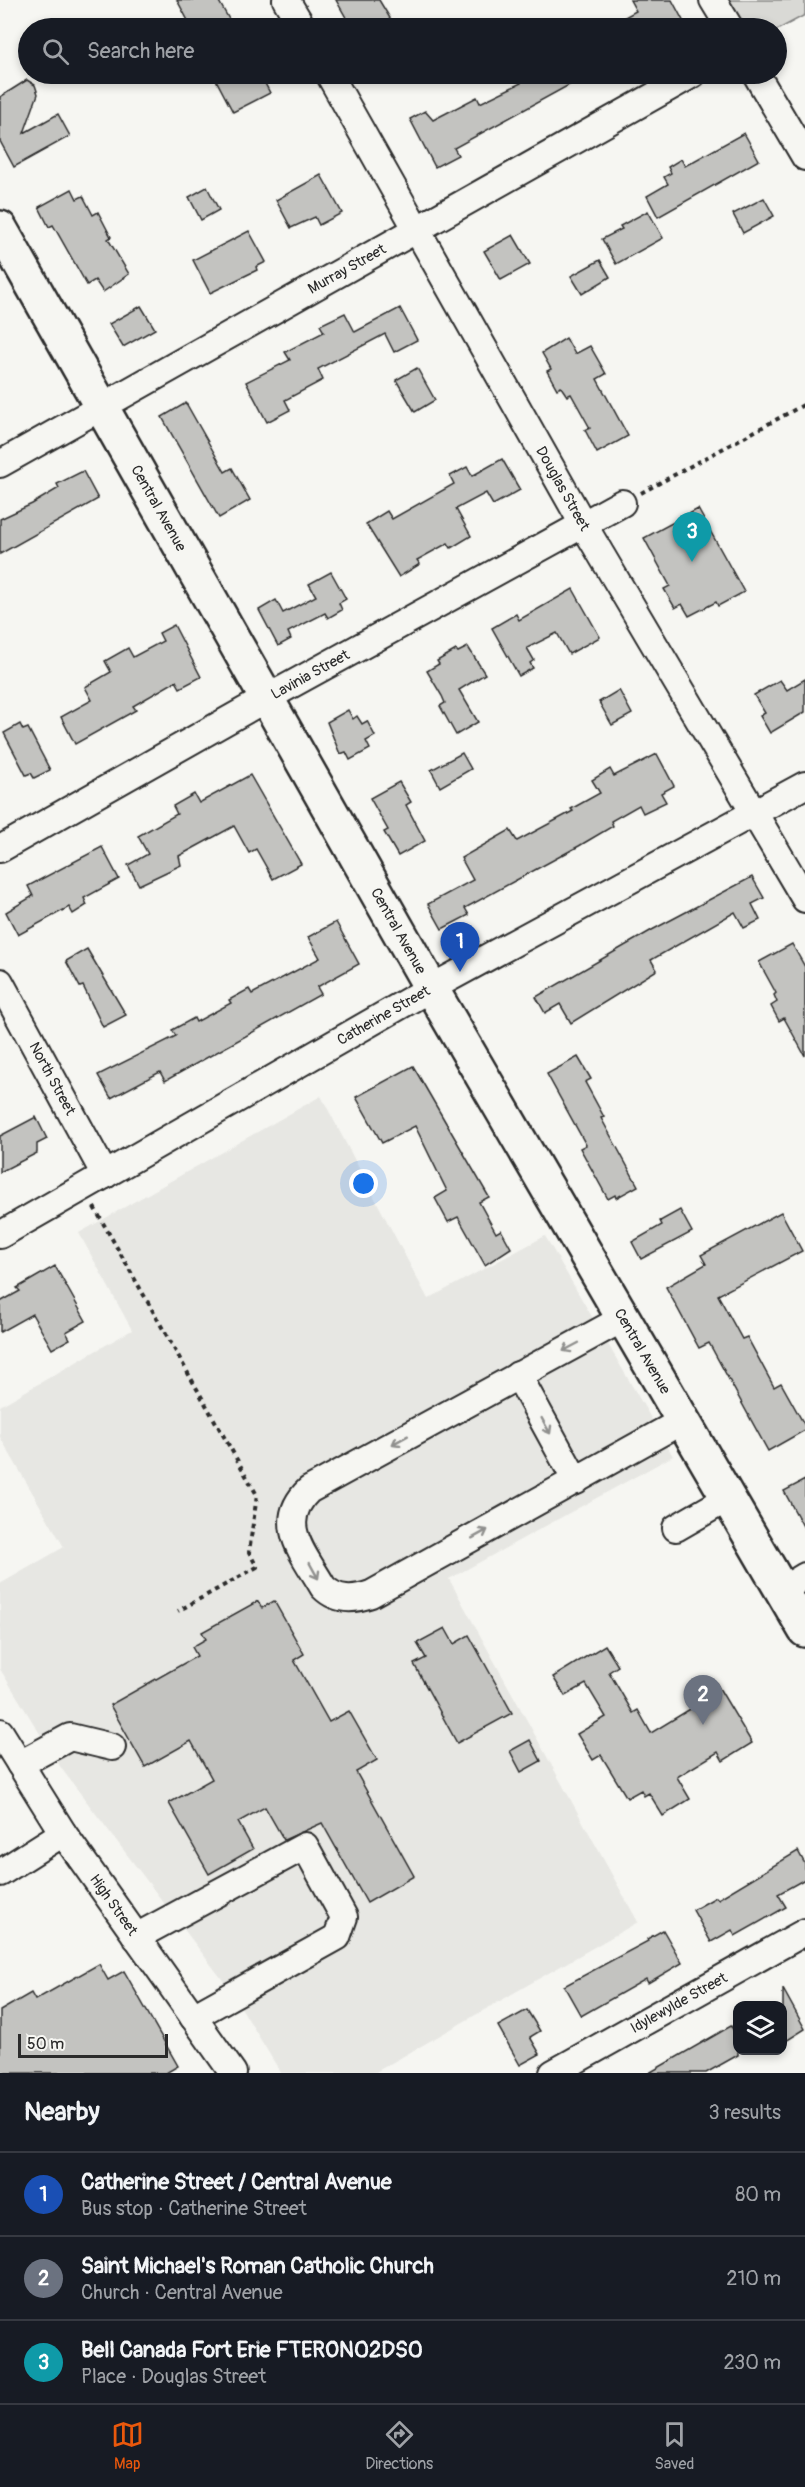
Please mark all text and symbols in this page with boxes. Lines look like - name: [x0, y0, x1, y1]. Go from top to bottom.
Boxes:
- search box: [18, 18, 787, 84]
- icon: search: [39, 35, 72, 68]
- text: Search here: [87, 37, 194, 65]
- street label: Murray Street: [305, 239, 390, 298]
- street label: Douglas Street: [532, 443, 595, 535]
- street label: Central Avenue: [127, 462, 191, 555]
- pin: 3: [672, 512, 712, 562]
- street label: Lavinia Street: [268, 645, 354, 704]
- street label: Central Avenue: [367, 884, 431, 978]
- pin: 1: [440, 922, 480, 972]
- street label: Catherine Street: [334, 981, 434, 1049]
- street label: North Street: [25, 1039, 81, 1119]
- your location: [349, 1169, 378, 1198]
- street label: Central Avenue: [610, 1305, 675, 1398]
- one-way arrow: [563, 1341, 580, 1353]
- one-way arrow: [541, 1417, 552, 1435]
- one-way arrow: [391, 1435, 409, 1446]
- one-way arrow: [471, 1528, 488, 1540]
- one-way arrow: [308, 1562, 320, 1579]
- pin: 2: [684, 1676, 722, 1725]
- street label: High Street: [86, 1870, 143, 1940]
- street label: Idylewylde Street: [627, 1968, 731, 2037]
- map controls: [733, 2001, 787, 2055]
- button: layers: [733, 2001, 787, 2055]
- scale bar: [18, 2031, 168, 2058]
- text: 50 m: [27, 2034, 64, 2054]
- text: Nearby: [24, 2096, 100, 2128]
- text: 3 results: [709, 2100, 781, 2125]
- text: Catherine Street / Central Avenue: [81, 2168, 392, 2196]
- text: 1: [40, 2182, 47, 2207]
- text: 80 m: [735, 2182, 781, 2207]
- text: Bus stop · Catherine Street: [81, 2196, 307, 2221]
- text: Saint Michael's Roman Catholic Church: [81, 2252, 434, 2280]
- text: 2: [38, 2266, 49, 2291]
- text: 210 m: [726, 2266, 781, 2291]
- text: Church · Central Avenue: [81, 2280, 283, 2305]
- text: Bell Canada Fort Erie FTERON02DS0: [81, 2336, 423, 2364]
- text: 3: [38, 2350, 49, 2375]
- text: 230 m: [724, 2350, 781, 2375]
- text: Place · Douglas Street: [81, 2364, 266, 2389]
- tab: Map: [111, 2418, 144, 2474]
- tab: Directions: [365, 2418, 433, 2474]
- tab: Saved: [655, 2418, 694, 2474]

